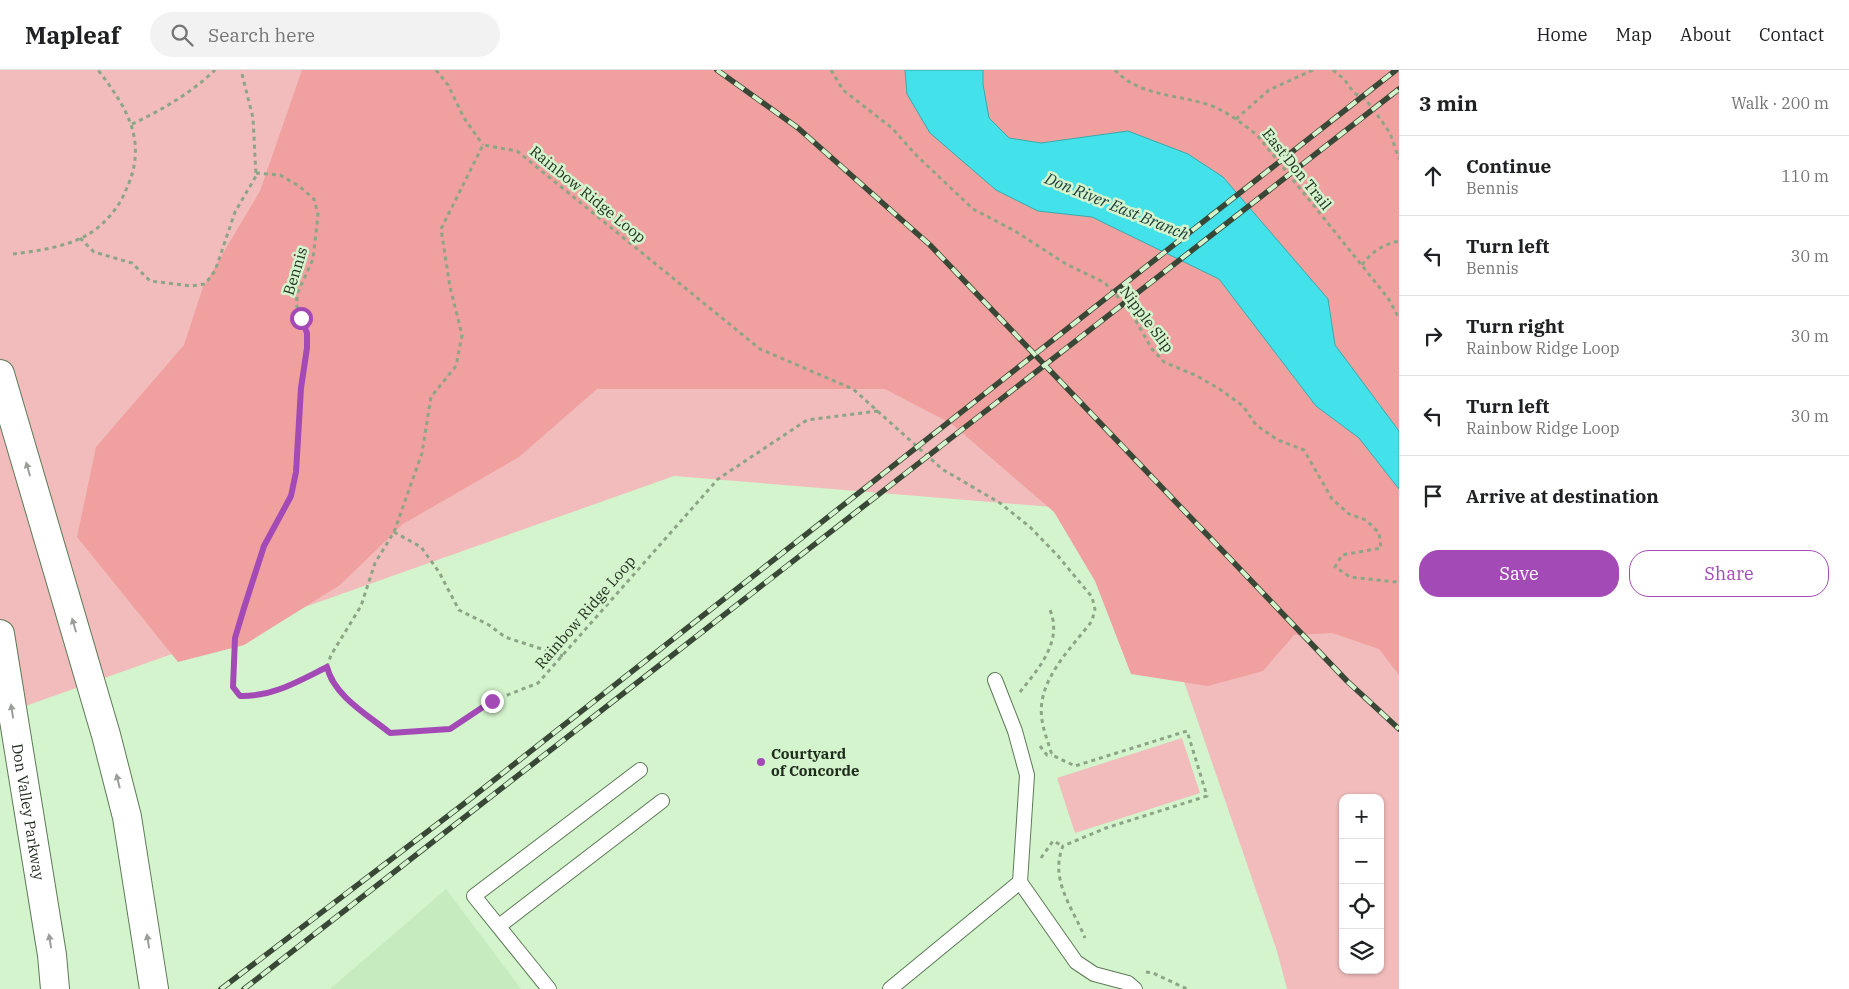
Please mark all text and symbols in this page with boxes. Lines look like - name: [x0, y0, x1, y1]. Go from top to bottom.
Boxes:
- search box: [150, 12, 500, 57]
- text: Mapleaf: [25, 19, 120, 51]
- icon: search: [168, 21, 196, 49]
- text: Search here: [208, 23, 315, 47]
- text: Home: [1536, 23, 1588, 46]
- text: Map: [1616, 23, 1652, 46]
- text: About: [1680, 23, 1731, 46]
- text: Contact: [1759, 23, 1824, 46]
- text: 3 min: [1419, 89, 1478, 117]
- text: Walk · 200 m: [1731, 93, 1829, 113]
- street label: East Don Trail: [1258, 124, 1336, 214]
- street label: Rainbow Ridge Loop: [526, 141, 650, 247]
- text: Continue: [1466, 154, 1551, 178]
- icon: ahead: [1419, 162, 1447, 190]
- text: 110 m: [1781, 166, 1829, 186]
- water label: Don River East Branch: [1041, 168, 1192, 244]
- text: Bennis: [1466, 178, 1519, 198]
- text: Turn left: [1466, 234, 1549, 258]
- icon: left: [1419, 242, 1447, 270]
- street label: Bennis: [279, 245, 311, 297]
- text: 30 m: [1791, 246, 1829, 266]
- text: Bennis: [1466, 258, 1519, 278]
- street label: Nipple Slip: [1116, 282, 1178, 356]
- route start: [290, 307, 313, 330]
- text: Turn right: [1466, 314, 1564, 338]
- icon: right: [1419, 322, 1447, 350]
- text: 30 m: [1791, 326, 1829, 346]
- text: Rainbow Ridge Loop: [1466, 338, 1619, 358]
- text: Turn left: [1466, 394, 1549, 418]
- icon: left: [1419, 402, 1447, 430]
- text: 30 m: [1791, 406, 1829, 426]
- text: Rainbow Ridge Loop: [1466, 418, 1619, 438]
- one-way arrow: [23, 461, 31, 476]
- icon: arrive: [1419, 482, 1447, 510]
- text: Arrive at destination: [1466, 484, 1659, 508]
- button: Save: [1419, 550, 1619, 597]
- button: Share: [1629, 550, 1829, 597]
- street label: Rainbow Ridge Loop: [531, 551, 639, 673]
- one-way arrow: [69, 617, 77, 632]
- route end: [481, 690, 504, 713]
- one-way arrow: [8, 703, 16, 719]
- street label: Don Valley Parkway: [8, 742, 49, 881]
- place label: Courtyard of Concorde: [771, 744, 860, 780]
- marker: Courtyard of Concorde: [755, 756, 767, 768]
- one-way arrow: [114, 774, 122, 789]
- map controls: [1339, 794, 1384, 974]
- button: +: [1339, 794, 1384, 839]
- button: −: [1339, 839, 1384, 884]
- button: locate: [1339, 884, 1384, 929]
- button: layers: [1339, 929, 1384, 974]
- one-way arrow: [45, 932, 53, 948]
- one-way arrow: [143, 932, 151, 948]

